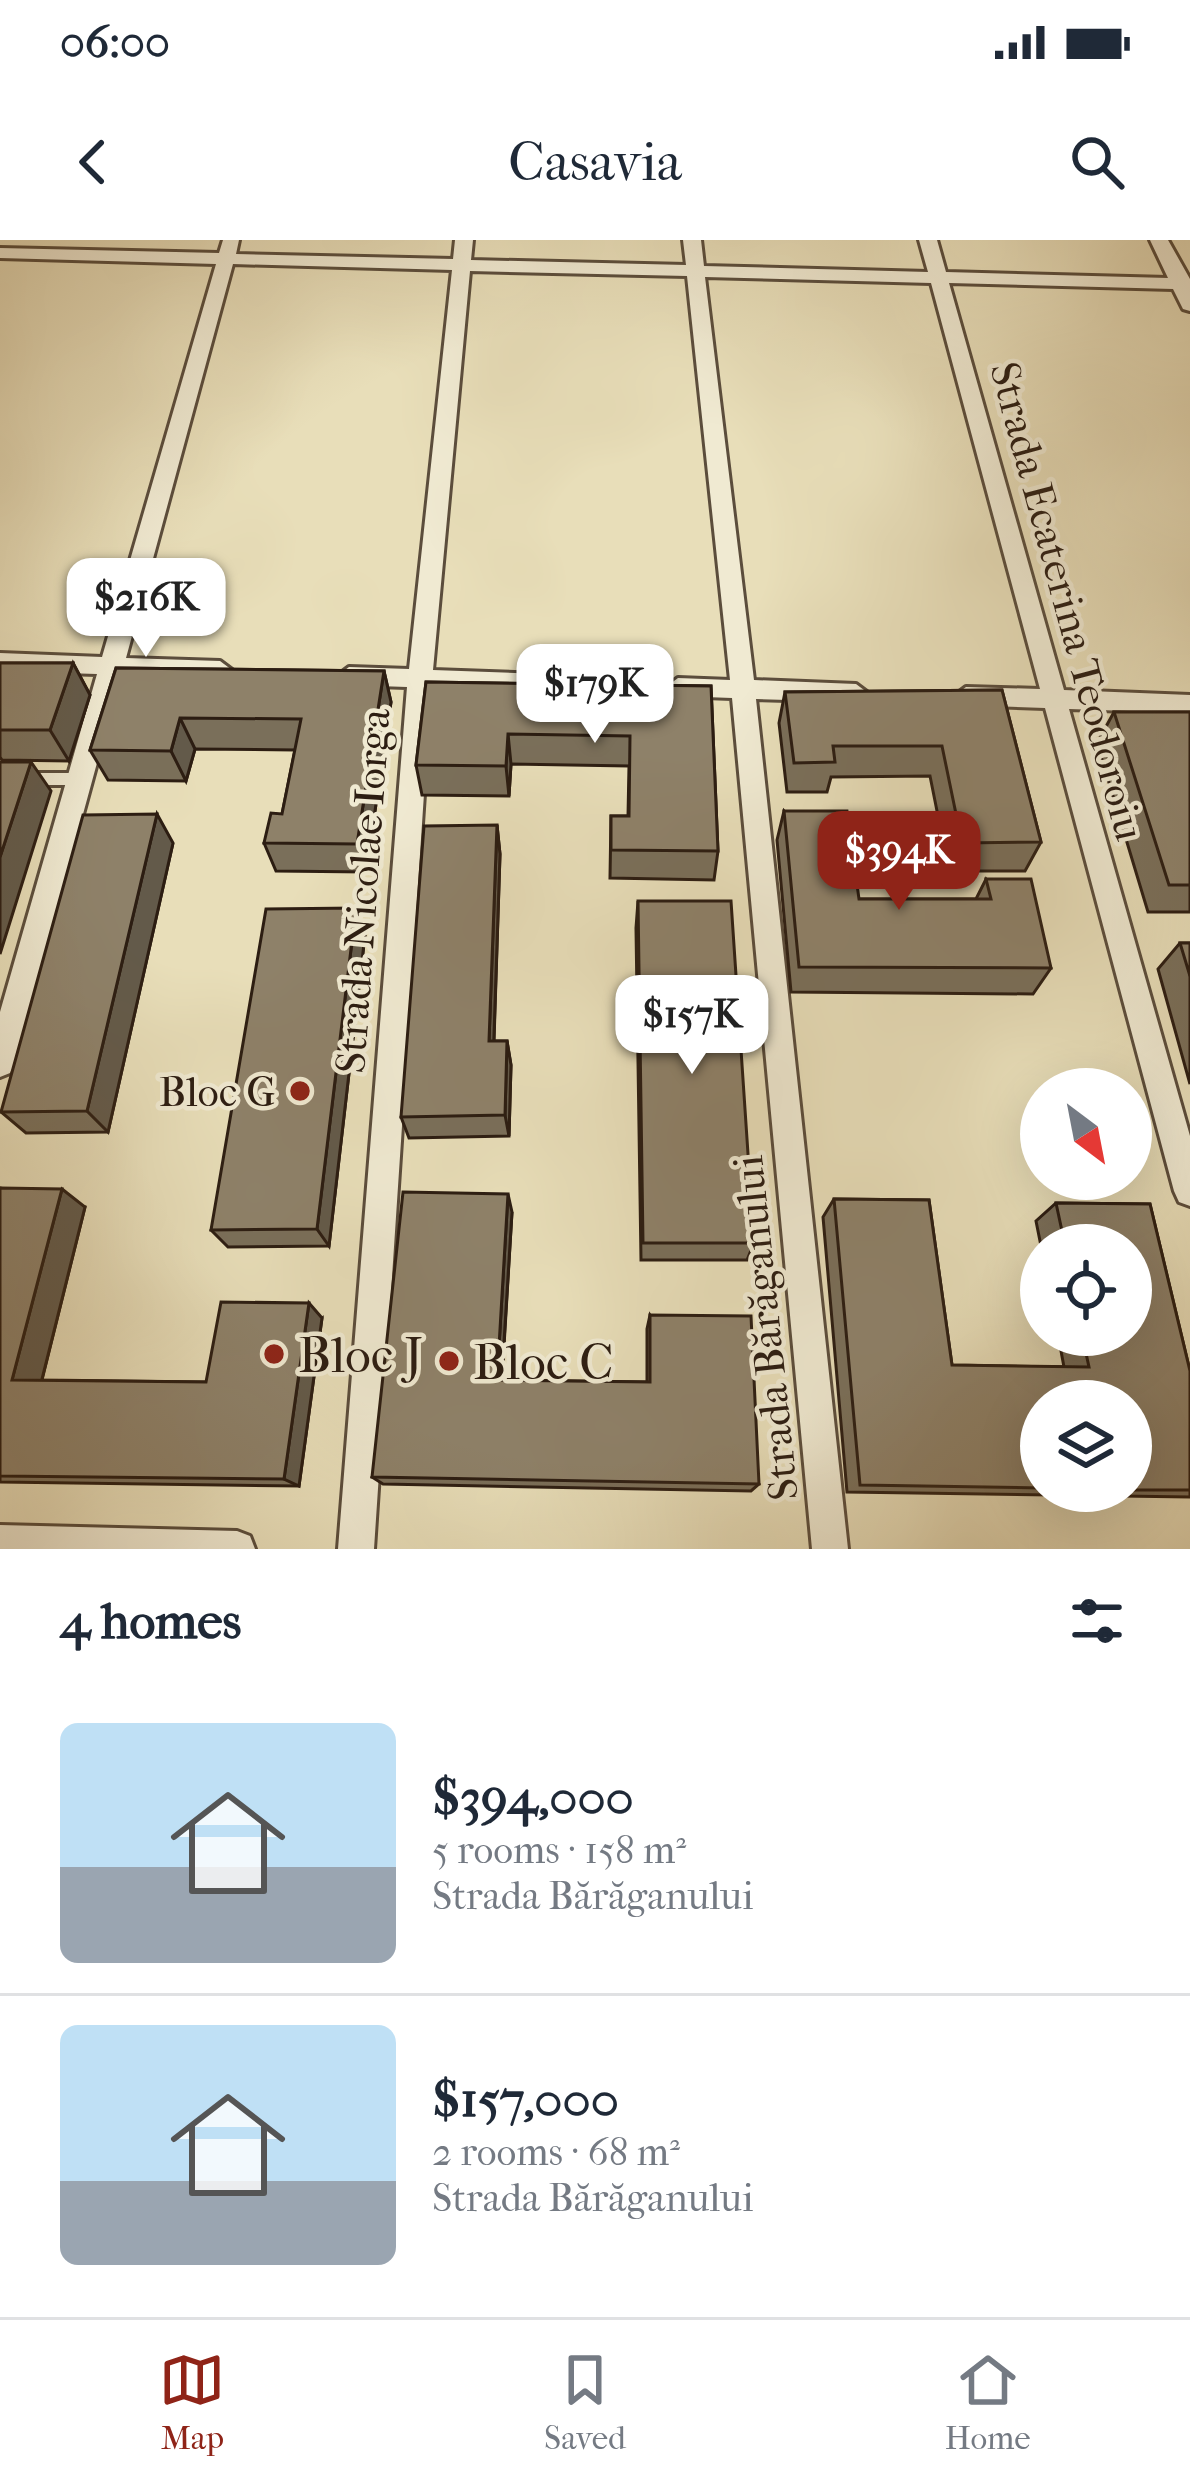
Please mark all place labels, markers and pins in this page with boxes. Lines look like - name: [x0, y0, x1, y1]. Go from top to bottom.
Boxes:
- pin: $216K: [62, 558, 230, 660]
- pin: $179K: [511, 644, 679, 746]
- pin: $394K: [815, 811, 983, 913]
- pin: $157K: [608, 975, 776, 1077]
- place label: Bloc G: [159, 1068, 276, 1117]
- marker: Bloc G: [287, 1078, 313, 1104]
- place label: Bloc J: [298, 1325, 423, 1385]
- place label: Bloc C: [473, 1332, 614, 1392]
- marker: Bloc J: [261, 1341, 287, 1367]
- marker: Bloc C: [436, 1348, 462, 1374]

